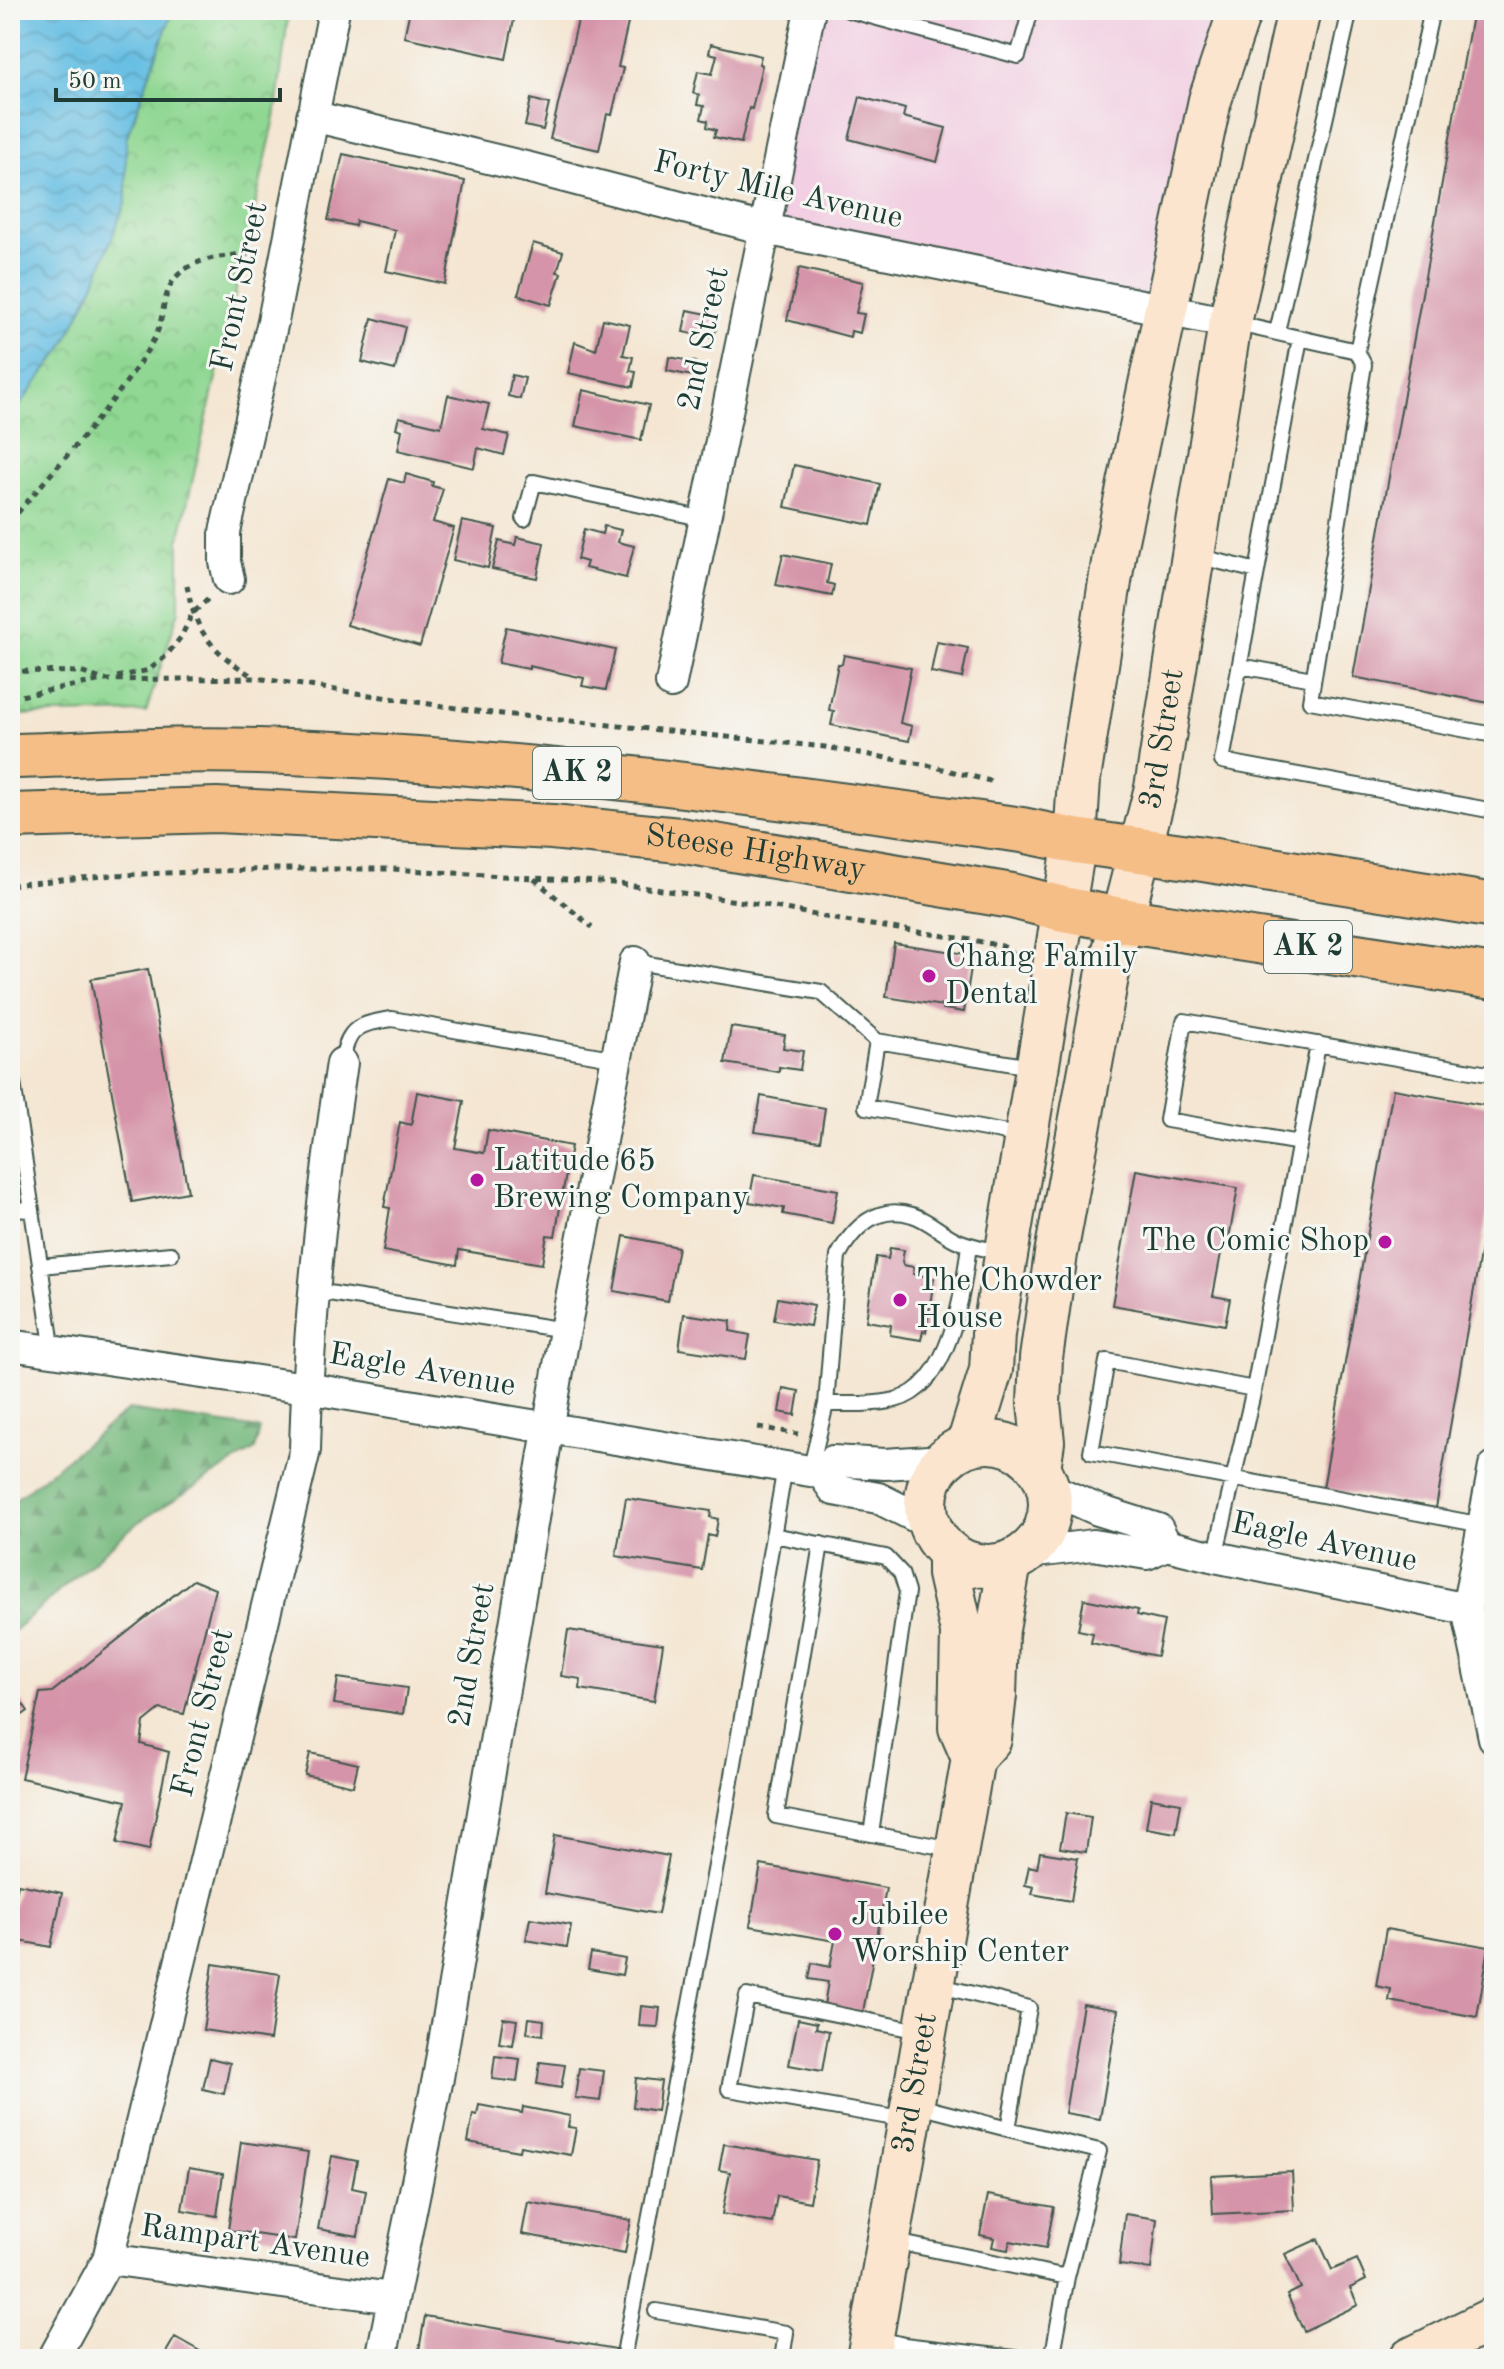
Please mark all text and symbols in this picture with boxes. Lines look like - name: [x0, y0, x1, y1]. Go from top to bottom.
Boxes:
- scale bar: [56, 52, 280, 102]
- text: 50 m: [68, 70, 122, 94]
- street label: Forty Mile Avenue: [650, 147, 906, 235]
- street label: Front Street: [207, 199, 275, 375]
- street label: 2nd Street: [674, 264, 736, 414]
- street label: 3rd Street: [1135, 666, 1191, 813]
- road number: AK 2: [533, 747, 621, 799]
- street label: Steese Highway: [644, 821, 868, 887]
- road number: AK 2: [1264, 921, 1352, 973]
- place label: Chang Family Dental: [945, 942, 1138, 1011]
- marker: Chang Family Dental: [920, 967, 938, 985]
- place label: Latitude 65 Brewing Company: [493, 1146, 749, 1215]
- marker: Latitude 65 Brewing Company: [468, 1171, 486, 1189]
- place label: The Comic Shop: [1141, 1226, 1369, 1258]
- marker: The Comic Shop: [1376, 1233, 1394, 1251]
- place label: The Chowder House: [916, 1266, 1102, 1335]
- marker: The Chowder House: [891, 1291, 909, 1309]
- street label: Eagle Avenue: [326, 1339, 518, 1403]
- street label: Eagle Avenue: [1228, 1508, 1420, 1578]
- street label: 2nd Street: [445, 1580, 501, 1730]
- street label: Front Street: [168, 1625, 240, 1801]
- place label: Jubilee Worship Center: [851, 1900, 1069, 1969]
- marker: Jubilee Worship Center: [826, 1925, 844, 1943]
- street label: 3rd Street: [888, 2010, 944, 2156]
- street label: Rampart Avenue: [138, 2211, 372, 2275]

